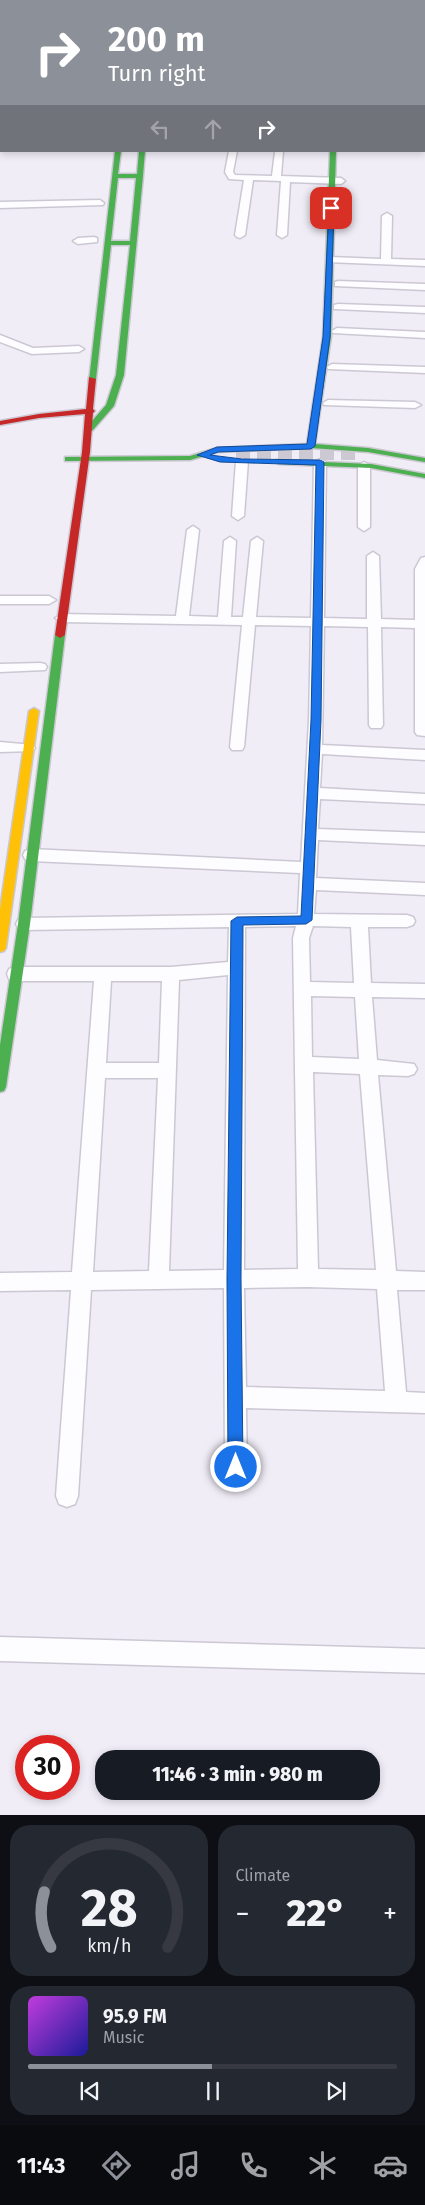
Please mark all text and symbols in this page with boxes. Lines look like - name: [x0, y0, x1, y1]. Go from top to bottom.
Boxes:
- text: 200 m: [108, 18, 205, 60]
- icon: right: [25, 20, 90, 85]
- text: Turn right: [108, 60, 205, 87]
- icon: left: [146, 115, 174, 143]
- icon: ahead: [199, 115, 227, 143]
- icon: right: [252, 115, 280, 143]
- pin: [310, 187, 352, 229]
- icon: arrive: [317, 194, 345, 222]
- position arrow: [209, 1440, 261, 1492]
- speed limit sign: 30: [15, 1735, 80, 1800]
- text: 11:46 · 3 min · 980 m: [152, 1763, 323, 1786]
- text: Climate: [236, 1866, 290, 1885]
- text: 28: [80, 1877, 137, 1940]
- text: 22°: [287, 1890, 346, 1936]
- text: −: [236, 1897, 250, 1930]
- text: +: [383, 1897, 397, 1930]
- text: km/h: [87, 1935, 131, 1957]
- text: 95.9 FM: [103, 2005, 167, 2028]
- text: Music: [103, 2028, 144, 2047]
- icon: previous: [76, 2077, 104, 2105]
- icon: pause: [199, 2077, 227, 2105]
- icon: next: [322, 2077, 350, 2105]
- icon: directions: [99, 2148, 134, 2183]
- icon: music: [168, 2148, 203, 2183]
- icon: phone: [236, 2148, 271, 2183]
- icon: climate: [305, 2148, 340, 2183]
- icon: car: [373, 2148, 408, 2183]
- text: 11:43: [17, 2152, 65, 2179]

